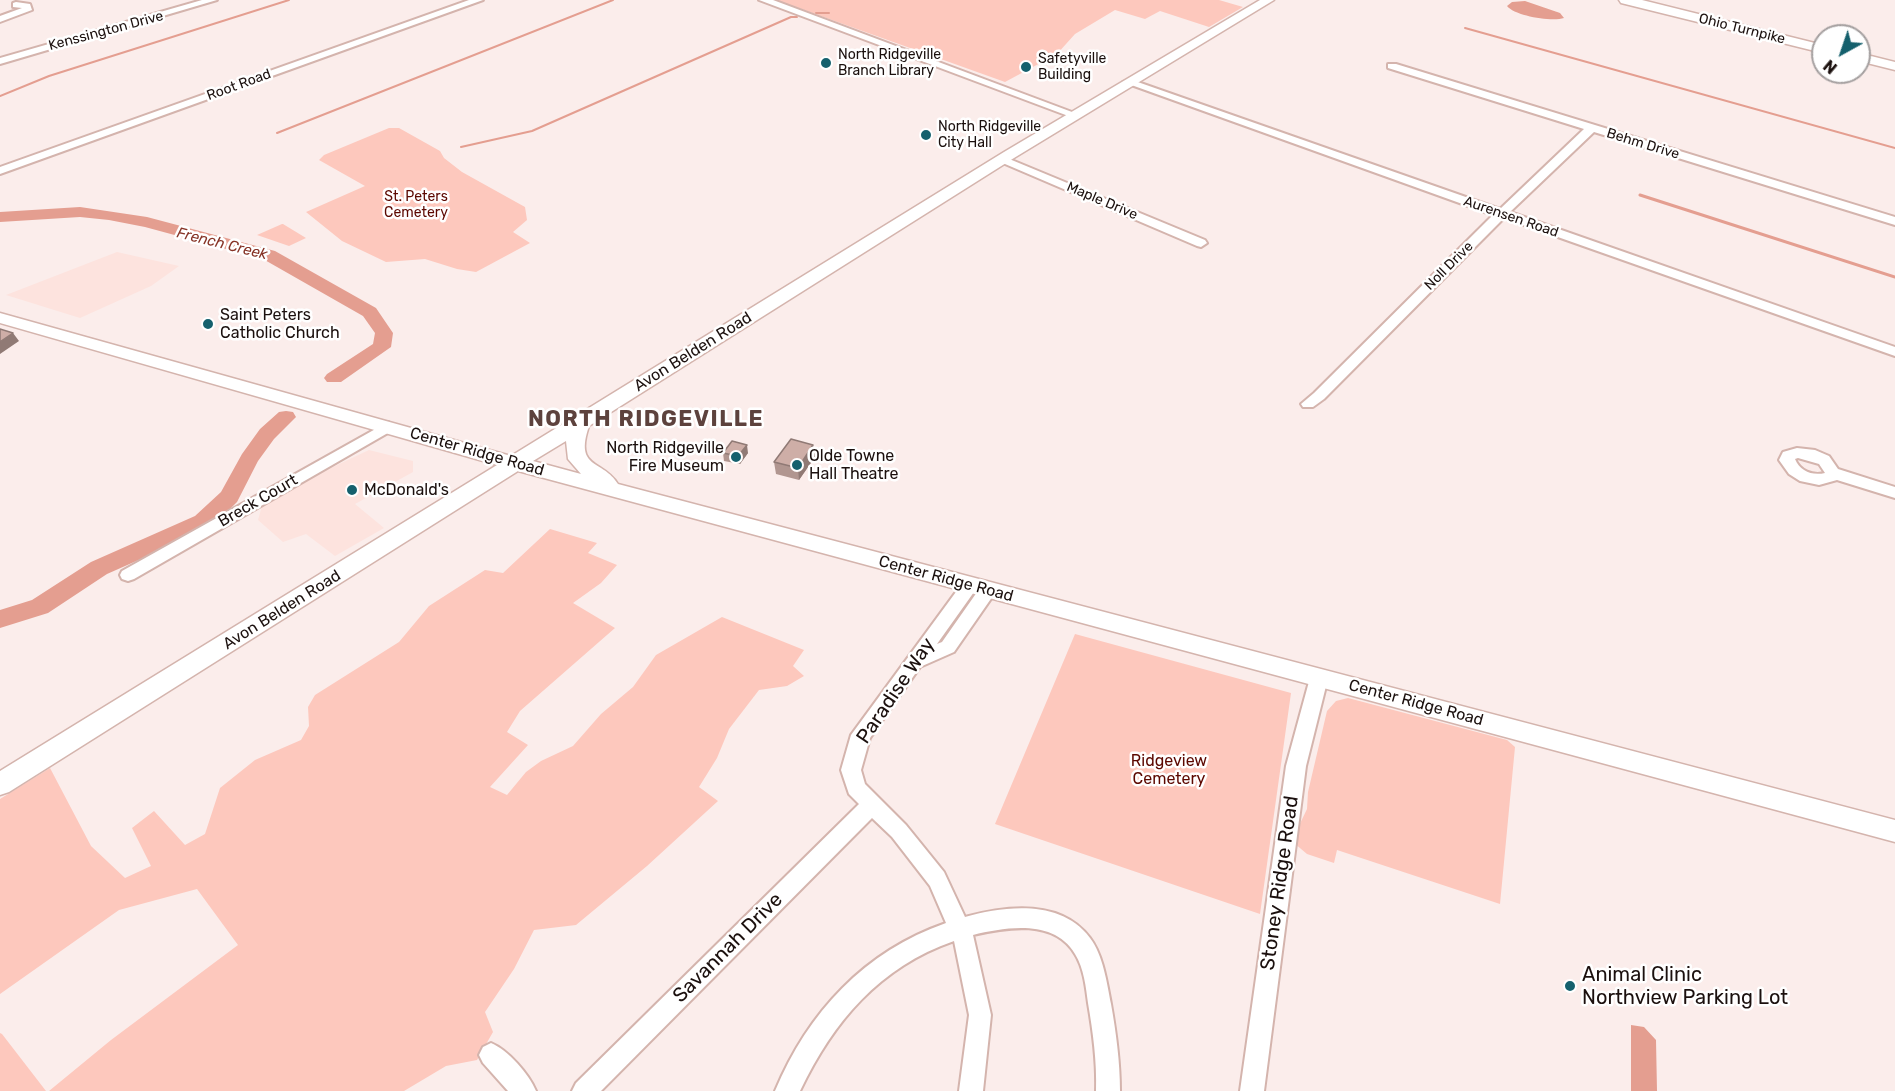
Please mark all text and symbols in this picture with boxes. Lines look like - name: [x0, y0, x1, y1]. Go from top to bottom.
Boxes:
- street label: Kenssington Drive: [47, 8, 165, 54]
- street label: Ohio Turnpike: [1697, 10, 1787, 48]
- north arrow: [1811, 24, 1871, 84]
- place label: North Ridgeville Branch Library: [838, 47, 941, 80]
- place label: Safetyville Building: [1038, 51, 1106, 84]
- marker: North Ridgeville Branch Library: [819, 56, 833, 70]
- text: N: [1820, 56, 1841, 78]
- marker: Safetyville Building: [1019, 60, 1033, 74]
- street label: Root Road: [205, 66, 273, 104]
- place label: North Ridgeville City Hall: [938, 119, 1041, 152]
- street label: Behm Drive: [1605, 125, 1681, 163]
- marker: North Ridgeville City Hall: [919, 128, 933, 142]
- street label: Maple Drive: [1064, 179, 1140, 223]
- park label: St. Peters Cemetery: [384, 189, 448, 222]
- street label: Aurensen Road: [1461, 193, 1561, 241]
- water label: French Creek: [175, 224, 269, 264]
- street label: Noll Drive: [1421, 238, 1477, 294]
- place label: Saint Peters Catholic Church: [220, 305, 340, 343]
- street label: Avon Belden Road: [631, 308, 755, 396]
- marker: Saint Peters Catholic Church: [201, 317, 215, 331]
- district label: NORTH RIDGEVILLE: [528, 407, 764, 433]
- street label: Center Ridge Road: [408, 424, 546, 480]
- place label: North Ridgeville Fire Museum: [606, 438, 724, 476]
- place label: Olde Towne Hall Theatre: [809, 446, 898, 484]
- marker: North Ridgeville Fire Museum: [729, 450, 743, 464]
- marker: Olde Towne Hall Theatre: [790, 458, 804, 472]
- street label: Breck Court: [215, 471, 301, 531]
- place label: McDonald's: [364, 480, 449, 500]
- marker: McDonald's: [345, 483, 359, 497]
- street label: Center Ridge Road: [877, 552, 1015, 606]
- street label: Avon Belden Road: [220, 566, 344, 654]
- street label: Paradise Way: [852, 633, 940, 749]
- street label: Center Ridge Road: [1347, 676, 1485, 730]
- park label: Ridgeview Cemetery: [1131, 751, 1207, 789]
- street label: Stoney Ridge Road: [1256, 794, 1304, 972]
- street label: Savannah Drive: [668, 888, 788, 1008]
- place label: Animal Clinic Northview Parking Lot: [1582, 963, 1788, 1010]
- marker: Animal Clinic Northview Parking Lot: [1563, 979, 1577, 993]

